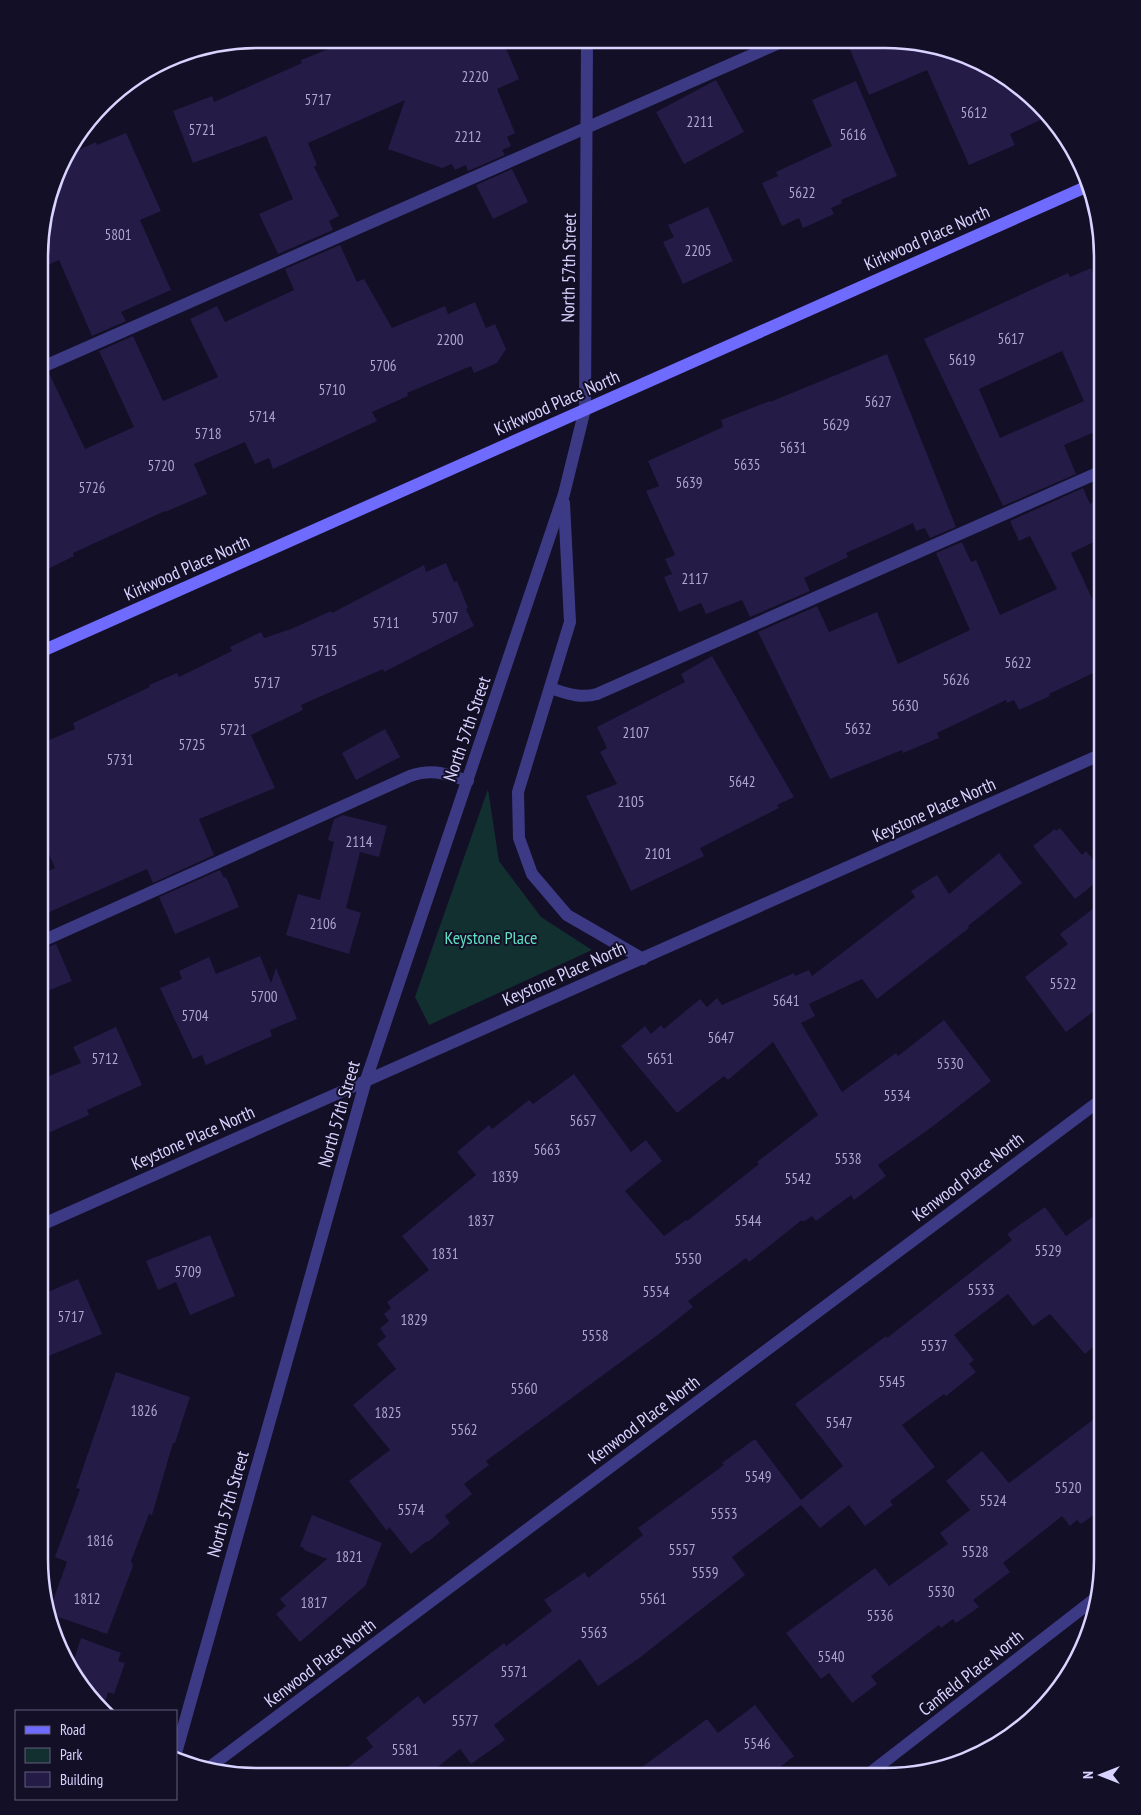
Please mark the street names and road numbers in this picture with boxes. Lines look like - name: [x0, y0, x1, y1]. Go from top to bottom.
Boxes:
- street label: Kirkwood Place North: [861, 200, 993, 275]
- street label: North 57th Street: [556, 213, 581, 323]
- street label: Kirkwood Place North: [491, 365, 623, 440]
- street label: Kirkwood Place North: [121, 530, 253, 605]
- street label: North 57th Street: [438, 673, 495, 784]
- street label: Keystone Place North: [869, 772, 999, 847]
- street label: Keystone Place North: [499, 936, 629, 1011]
- street label: North 57th Street: [312, 1058, 365, 1170]
- street label: Keystone Place North: [128, 1100, 258, 1175]
- street label: Kenwood Place North: [907, 1127, 1028, 1226]
- street label: Kenwood Place North: [583, 1370, 704, 1469]
- street label: North 57th Street: [201, 1448, 254, 1560]
- street label: Kenwood Place North: [259, 1613, 380, 1712]
- street label: Canfield Place North: [914, 1625, 1028, 1721]

